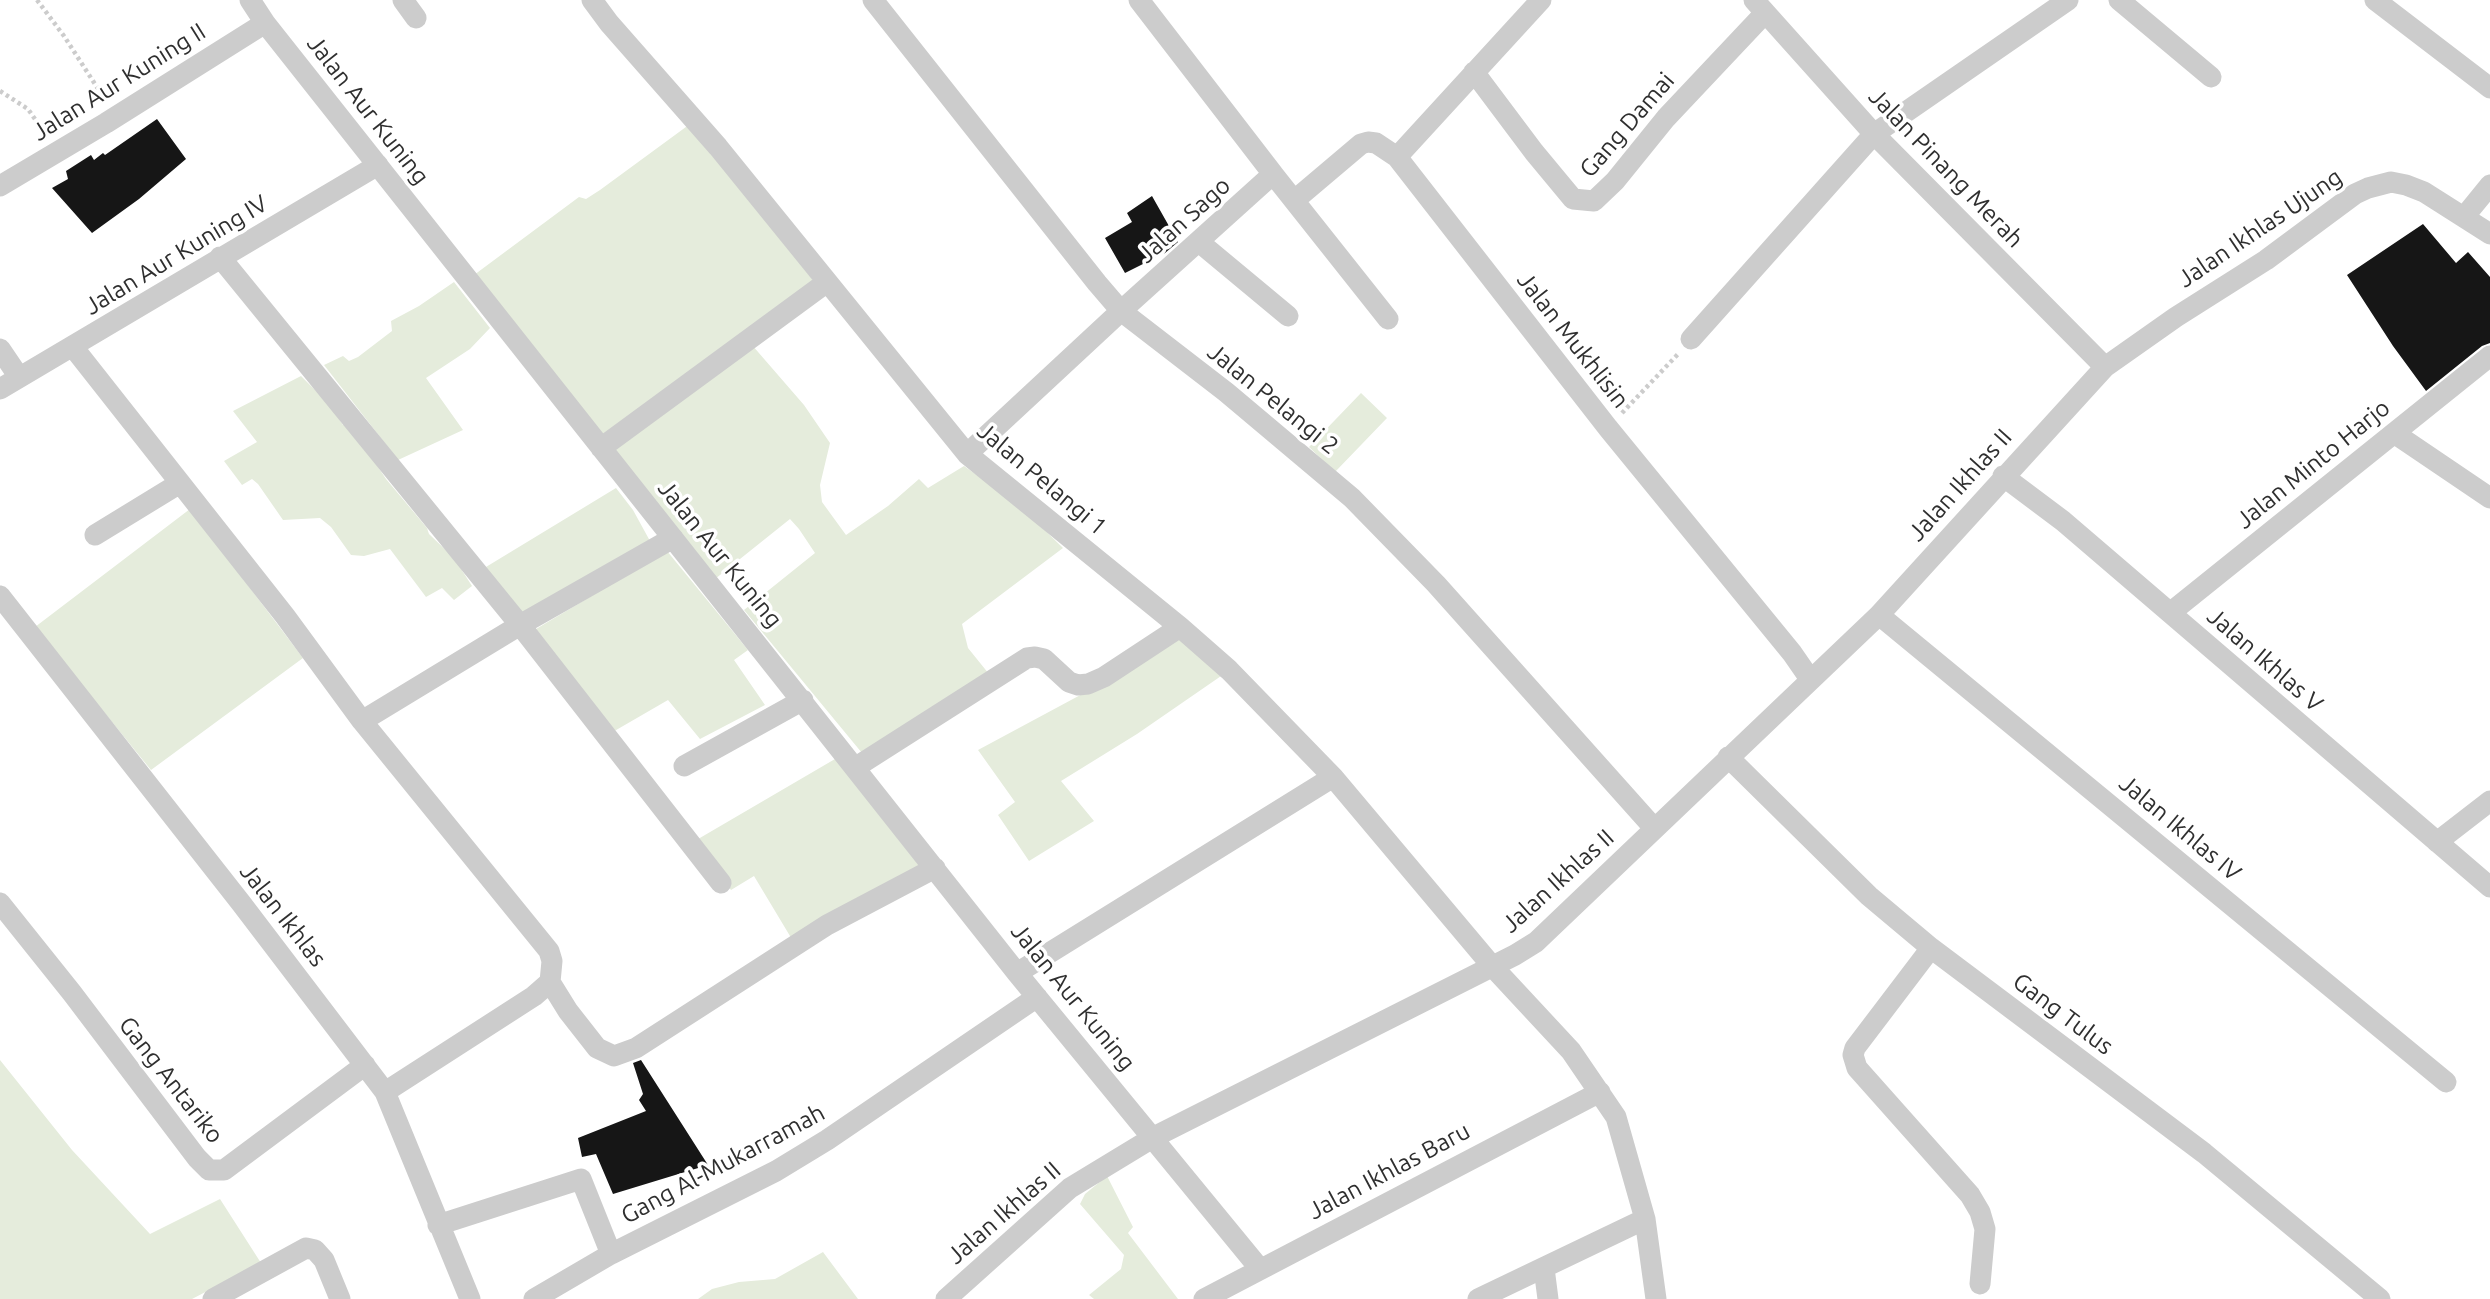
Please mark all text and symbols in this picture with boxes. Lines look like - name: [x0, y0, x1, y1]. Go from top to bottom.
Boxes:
- street label: Jalan Aur Kuning II: [27, 17, 211, 147]
- street label: Jalan Aur Kuning: [301, 30, 435, 190]
- street label: Gang Damai: [1574, 67, 1680, 183]
- street label: Jalan Pinang Merah: [1863, 82, 2029, 254]
- street label: Jalan Ikhlas Ujung: [2172, 162, 2348, 294]
- street label: Jalan Sago: [1132, 171, 1236, 269]
- street label: Jalan Aur Kuning IV: [79, 189, 273, 321]
- street label: Jalan Mukhlisin: [1511, 266, 1635, 414]
- street label: Jalan Pelangi 2: [1202, 337, 1344, 461]
- street label: Jalan Minto Harjo: [2230, 393, 2396, 535]
- street label: Jalan Pelangi 1: [971, 416, 1113, 542]
- street label: Jalan Ikhlas II: [1902, 423, 2018, 547]
- street label: Jalan Aur Kuning: [652, 475, 788, 633]
- street label: Jalan Ikhlas V: [2201, 602, 2329, 718]
- street label: Jalan Ikhlas IV: [2113, 769, 2247, 887]
- street label: Jalan Ikhlas II: [1496, 823, 1620, 939]
- street label: Jalan Ikhlas: [234, 858, 332, 972]
- street label: Jalan Aur Kuning: [1005, 918, 1141, 1076]
- street label: Gang Tulus: [2007, 967, 2119, 1061]
- street label: Gang Antariko: [113, 1011, 229, 1149]
- street label: Gang Al-Mukarramah: [616, 1098, 830, 1230]
- street label: Jalan Ikhlas Baru: [1303, 1116, 1475, 1226]
- street label: Jalan Ikhlas II: [941, 1156, 1067, 1270]

